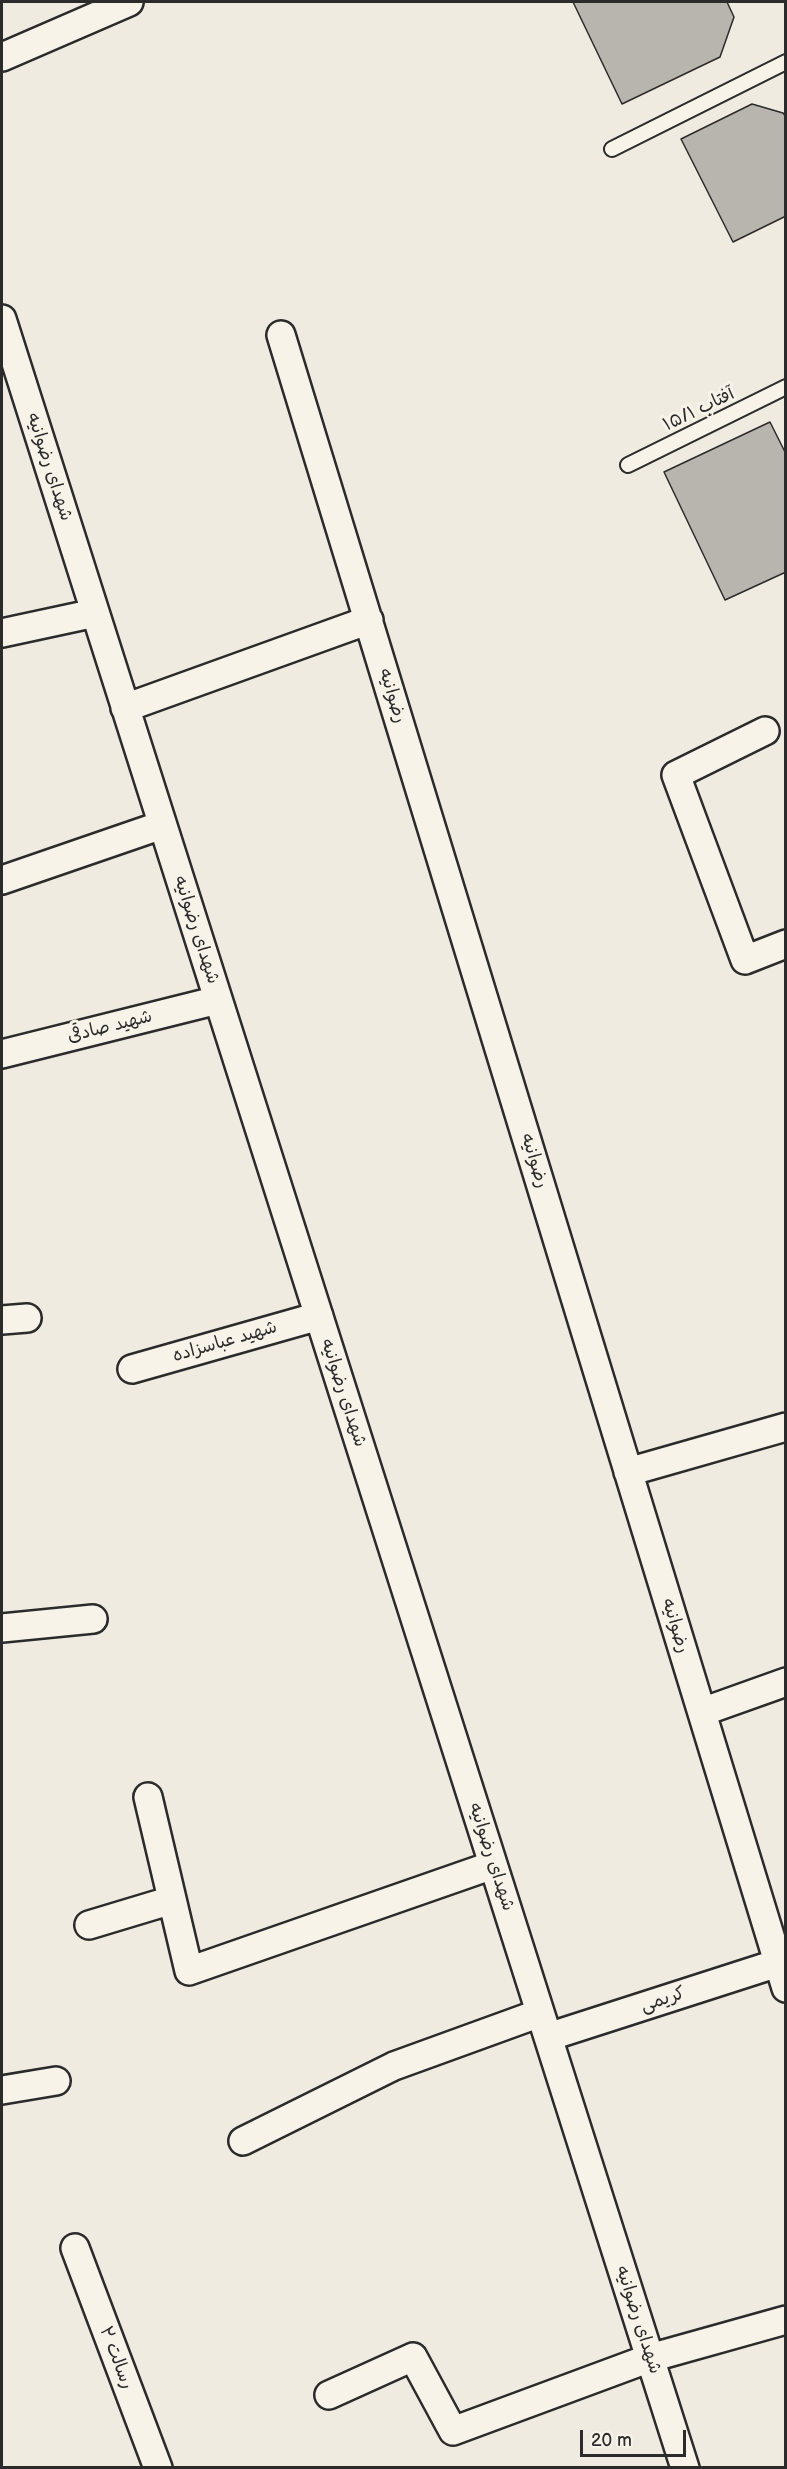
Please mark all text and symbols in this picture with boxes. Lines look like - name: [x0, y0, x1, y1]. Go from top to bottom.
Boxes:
- street label: آفتاب ۱۵/۱: [660, 384, 738, 436]
- street label: شهدای رضوانیه: [21, 410, 77, 524]
- street label: رضوانیه: [374, 666, 410, 726]
- street label: شهدای رضوانیه: [168, 873, 224, 987]
- street label: شهید صادقی: [65, 1006, 155, 1048]
- street label: رضوانیه: [516, 1131, 552, 1191]
- street label: شهید عباسزاده: [170, 1317, 280, 1367]
- street label: شهدای رضوانیه: [315, 1336, 371, 1450]
- street label: رضوانیه: [657, 1596, 693, 1656]
- street label: شهدای رضوانیه: [463, 1800, 519, 1914]
- street label: کریمی: [638, 1983, 688, 2017]
- street label: شهدای رضوانیه: [610, 2263, 666, 2377]
- street label: رسالت ۲: [94, 2324, 138, 2392]
- scale bar: [583, 2418, 690, 2456]
- text: 20 m: [591, 2430, 632, 2451]

